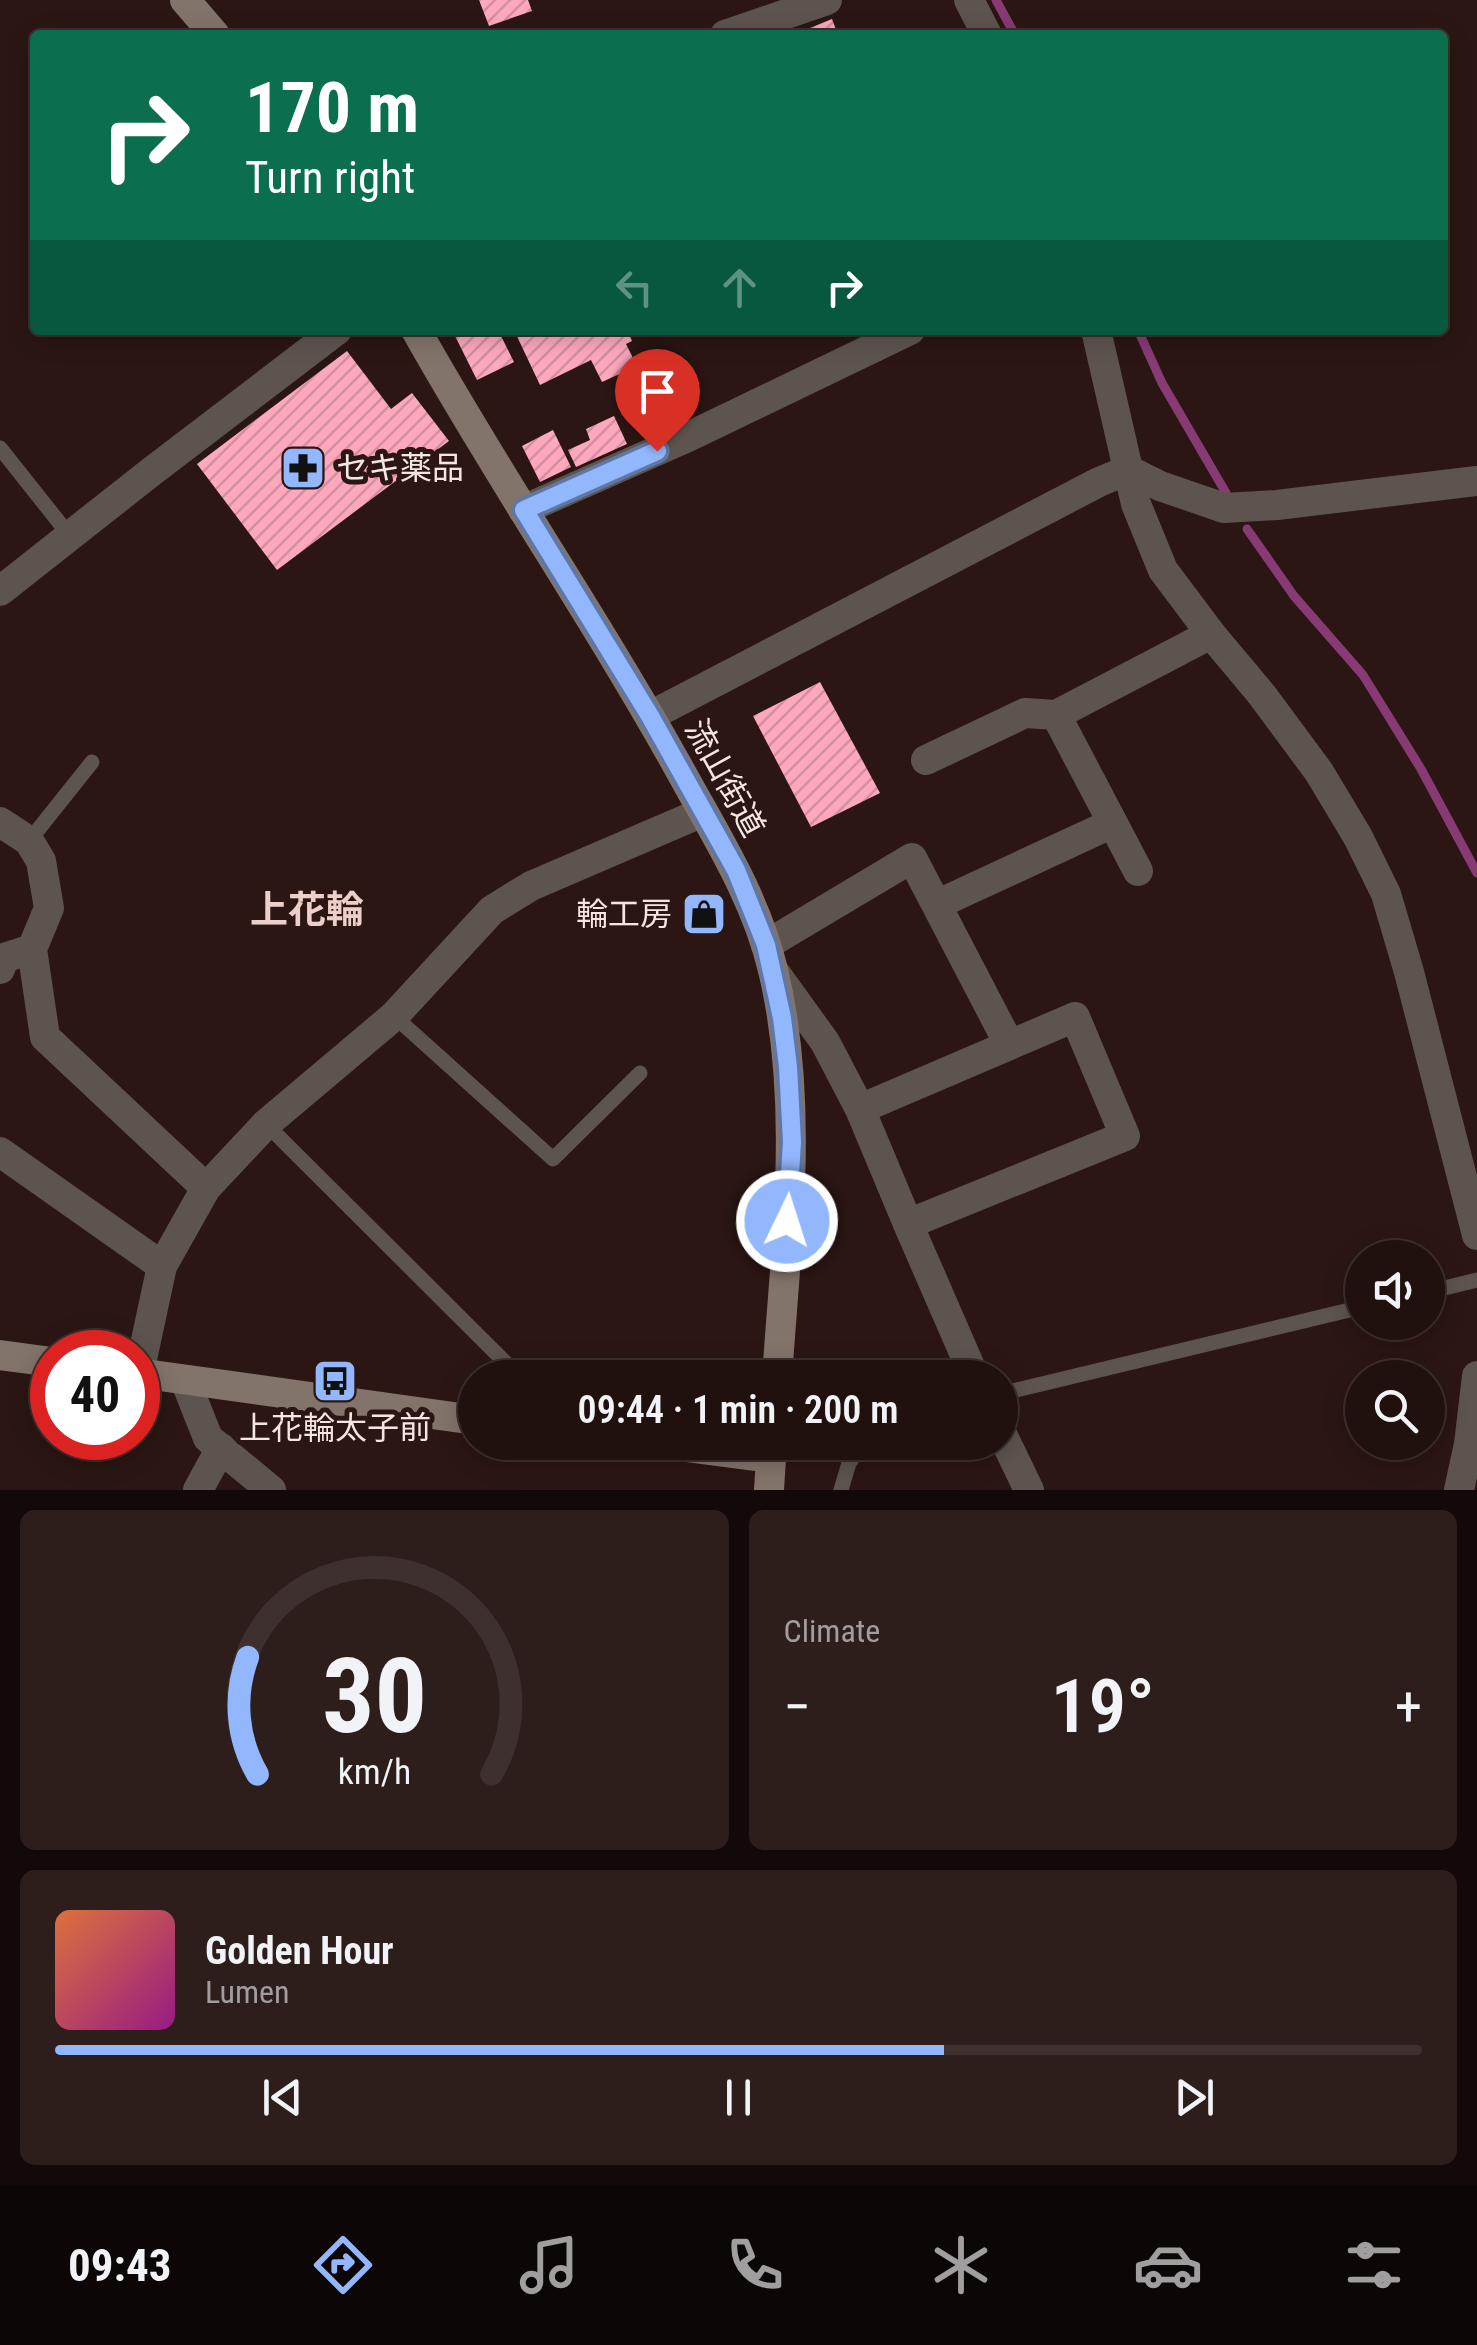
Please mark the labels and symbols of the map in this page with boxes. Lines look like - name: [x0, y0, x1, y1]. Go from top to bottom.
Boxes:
- pin: [615, 349, 700, 452]
- pharmacy icon: セキ薬品: [280, 445, 326, 491]
- place label: セキ薬品: [336, 449, 464, 487]
- street label: 流山街道: [677, 713, 773, 843]
- district label: 上花輪: [250, 888, 364, 932]
- shop icon: 輪工房: [681, 891, 727, 937]
- place label: 輪工房: [576, 895, 672, 933]
- position arrow: [735, 1169, 839, 1273]
- speed limit sign: 40: [30, 1330, 160, 1460]
- bus stop icon: 上花輪太子前: [312, 1358, 358, 1404]
- place label: 上花輪太子前: [239, 1409, 431, 1447]

